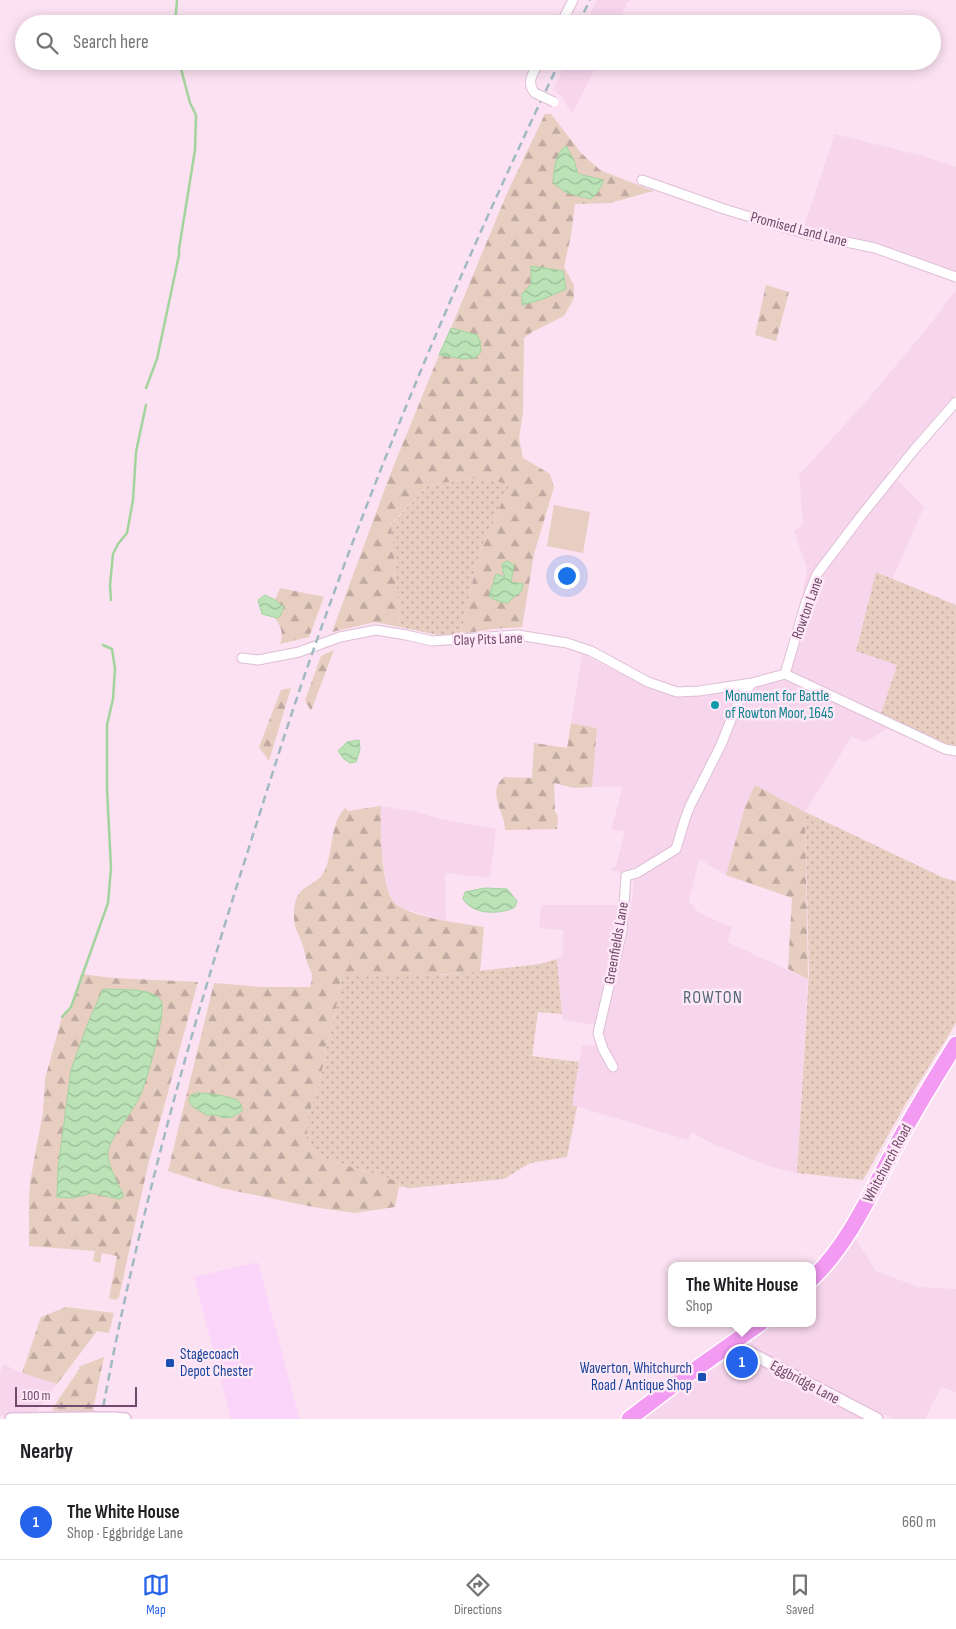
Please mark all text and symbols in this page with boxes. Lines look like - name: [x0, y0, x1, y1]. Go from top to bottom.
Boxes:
- search box: [15, 15, 941, 70]
- icon: search: [33, 29, 61, 57]
- text: Search here: [73, 31, 149, 54]
- street label: Promised Land Lane: [748, 207, 849, 252]
- your location: [554, 563, 580, 589]
- street label: Rowton Lane: [787, 575, 827, 642]
- street label: Clay Pits Lane: [453, 629, 523, 650]
- place label: Monument for Battle of Rowton Moor, 1645: [725, 687, 833, 723]
- marker: Monument for Battle of Rowton Moor, 1645: [709, 699, 721, 711]
- street label: Greenfields Lane: [600, 900, 633, 986]
- district label: ROWTON: [683, 987, 743, 1008]
- street label: Whitchurch Road: [859, 1121, 916, 1206]
- popup: [668, 1262, 816, 1327]
- text: The White House: [686, 1274, 798, 1297]
- text: Shop: [686, 1297, 713, 1316]
- pin: 1: [726, 1343, 758, 1381]
- place label: Stagecoach Depot Chester: [180, 1345, 253, 1381]
- street label: Eggbridge Lane: [767, 1356, 843, 1409]
- marker: Stagecoach Depot Chester: [164, 1357, 176, 1369]
- place label: Waverton, Whitchurch Road / Antique Shop: [580, 1359, 692, 1395]
- marker: Waverton, Whitchurch Road / Antique Shop: [696, 1371, 708, 1383]
- scale bar: [15, 1384, 138, 1407]
- text: 100 m: [22, 1387, 51, 1404]
- text: Nearby: [20, 1439, 73, 1464]
- text: The White House: [67, 1501, 180, 1524]
- text: 1: [33, 1513, 39, 1532]
- text: 660 m: [902, 1513, 936, 1532]
- text: Shop · Eggbridge Lane: [67, 1524, 183, 1543]
- tab: Map: [142, 1571, 170, 1618]
- tab: Directions: [454, 1571, 502, 1618]
- tab: Saved: [786, 1571, 814, 1618]

